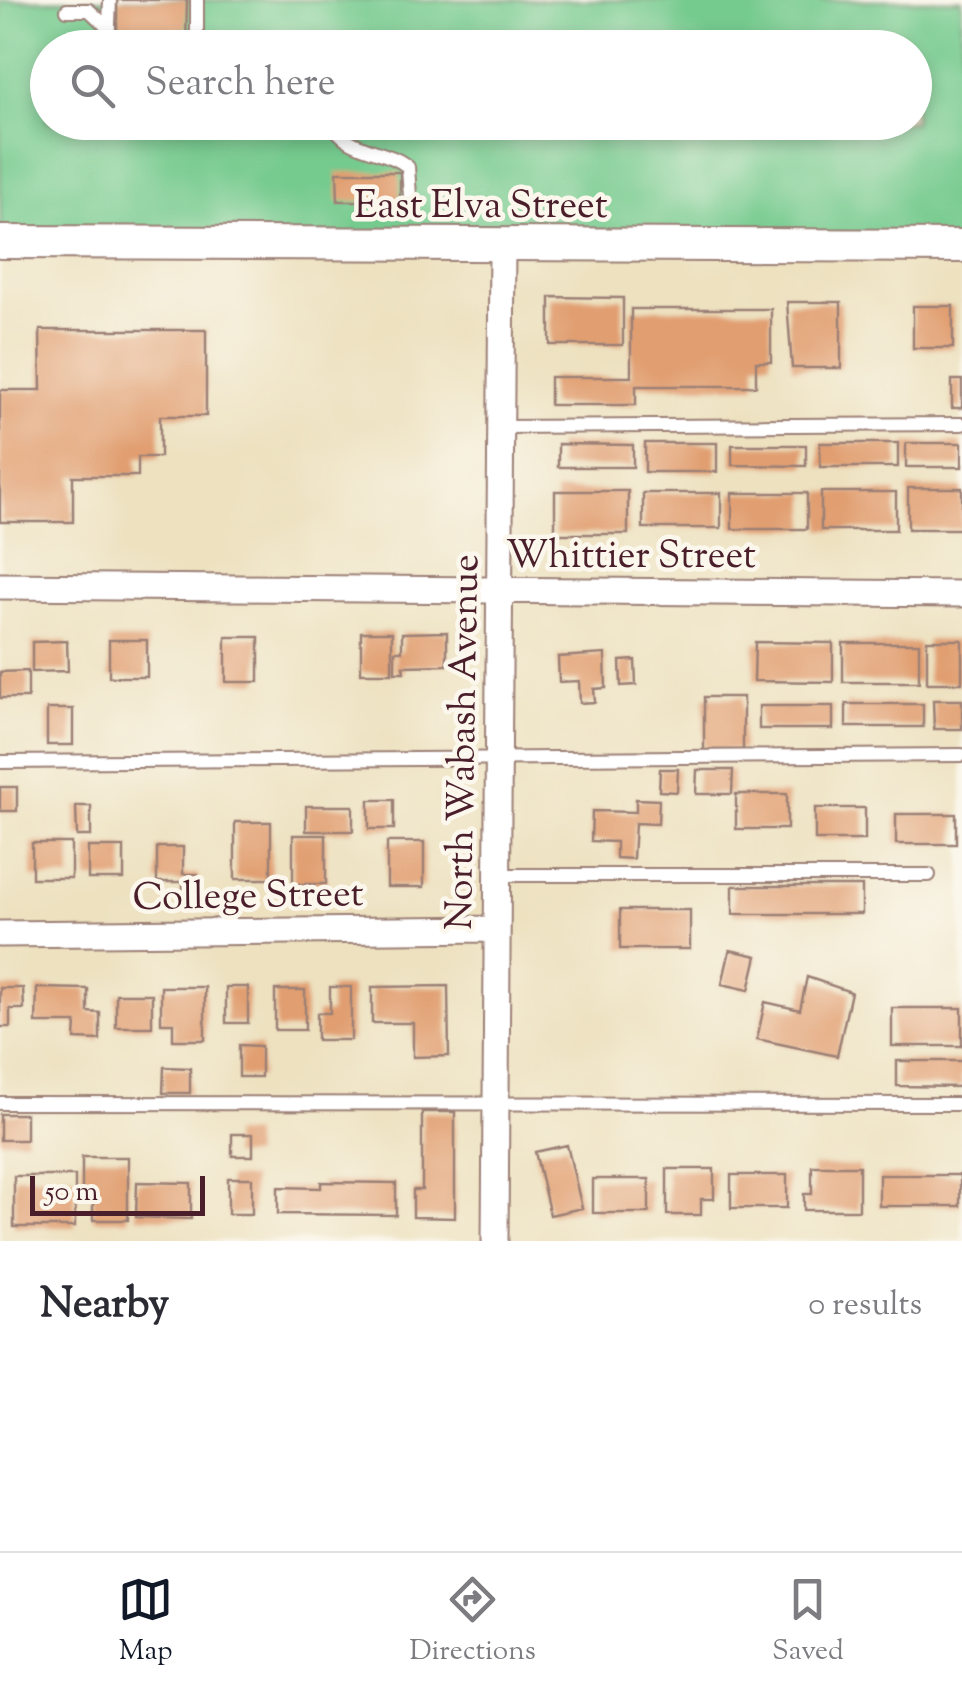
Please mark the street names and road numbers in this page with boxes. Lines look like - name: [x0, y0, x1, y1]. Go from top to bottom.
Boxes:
- street label: East Elva Street: [354, 181, 608, 235]
- street label: Whittier Street: [506, 531, 756, 585]
- street label: North Wabash Avenue: [435, 554, 495, 930]
- street label: College Street: [132, 869, 364, 927]

